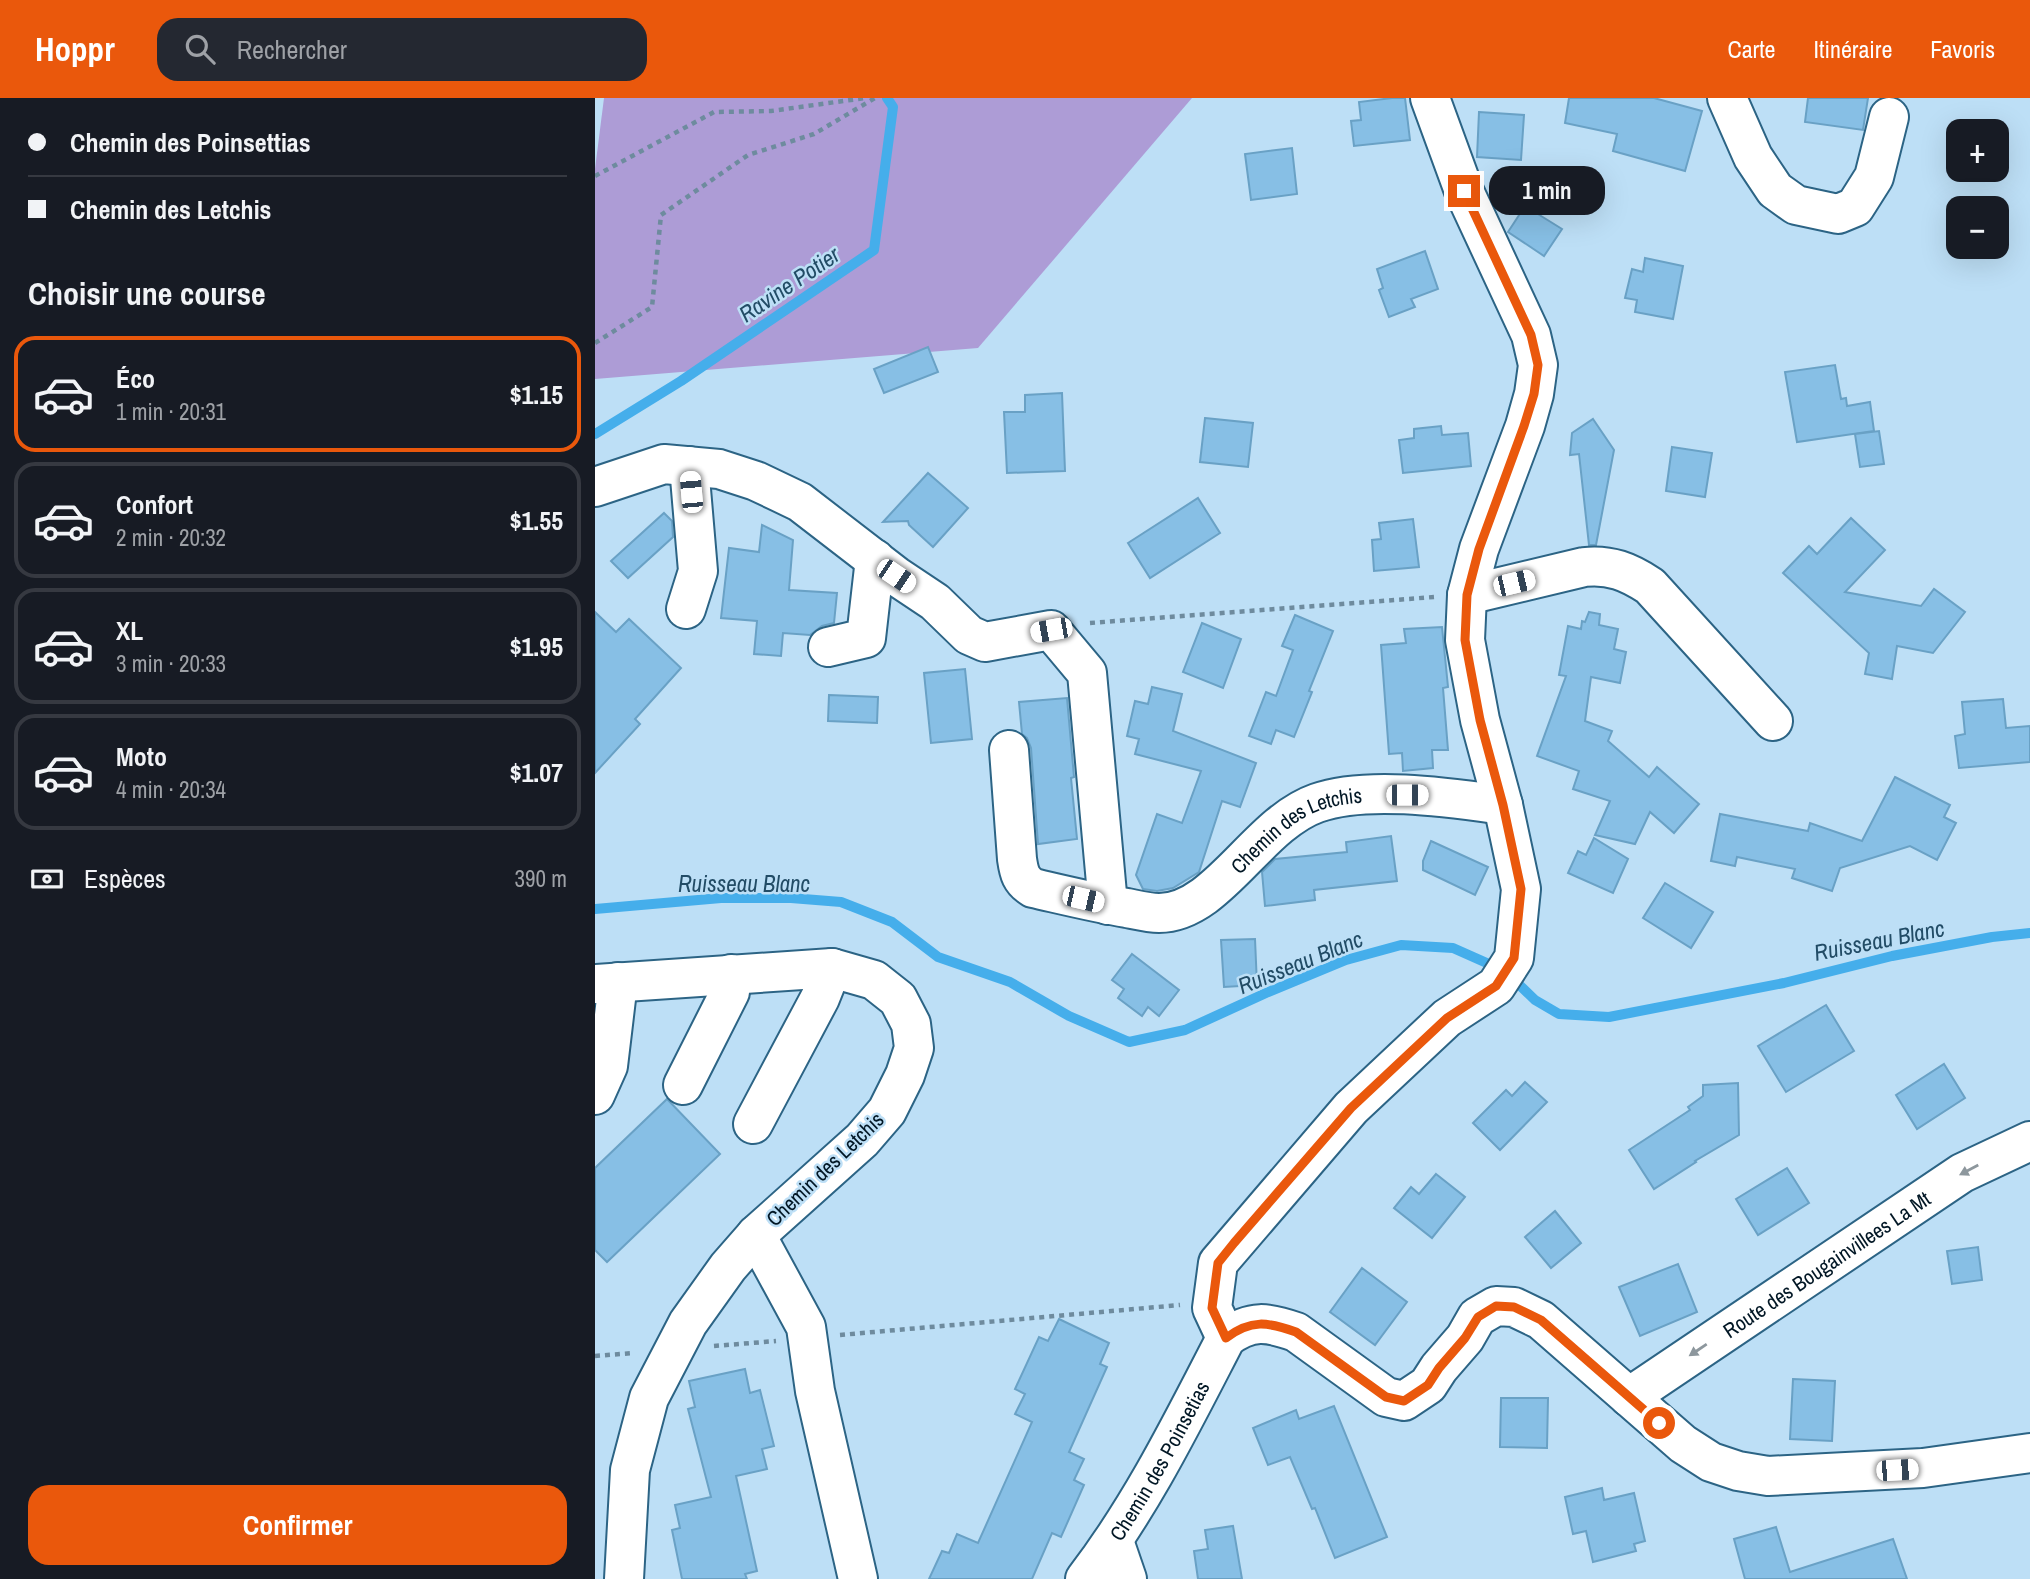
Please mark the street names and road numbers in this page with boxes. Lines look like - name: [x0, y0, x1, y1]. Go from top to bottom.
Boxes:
- street label: Chemin des Letchis: [1224, 780, 1363, 880]
- street label: Chemin des Letchis: [760, 1105, 890, 1233]
- street label: Route des Bougainvillees La Mt: [1717, 1184, 1936, 1344]
- street label: Chemin des Poinsetias: [1102, 1376, 1216, 1546]

